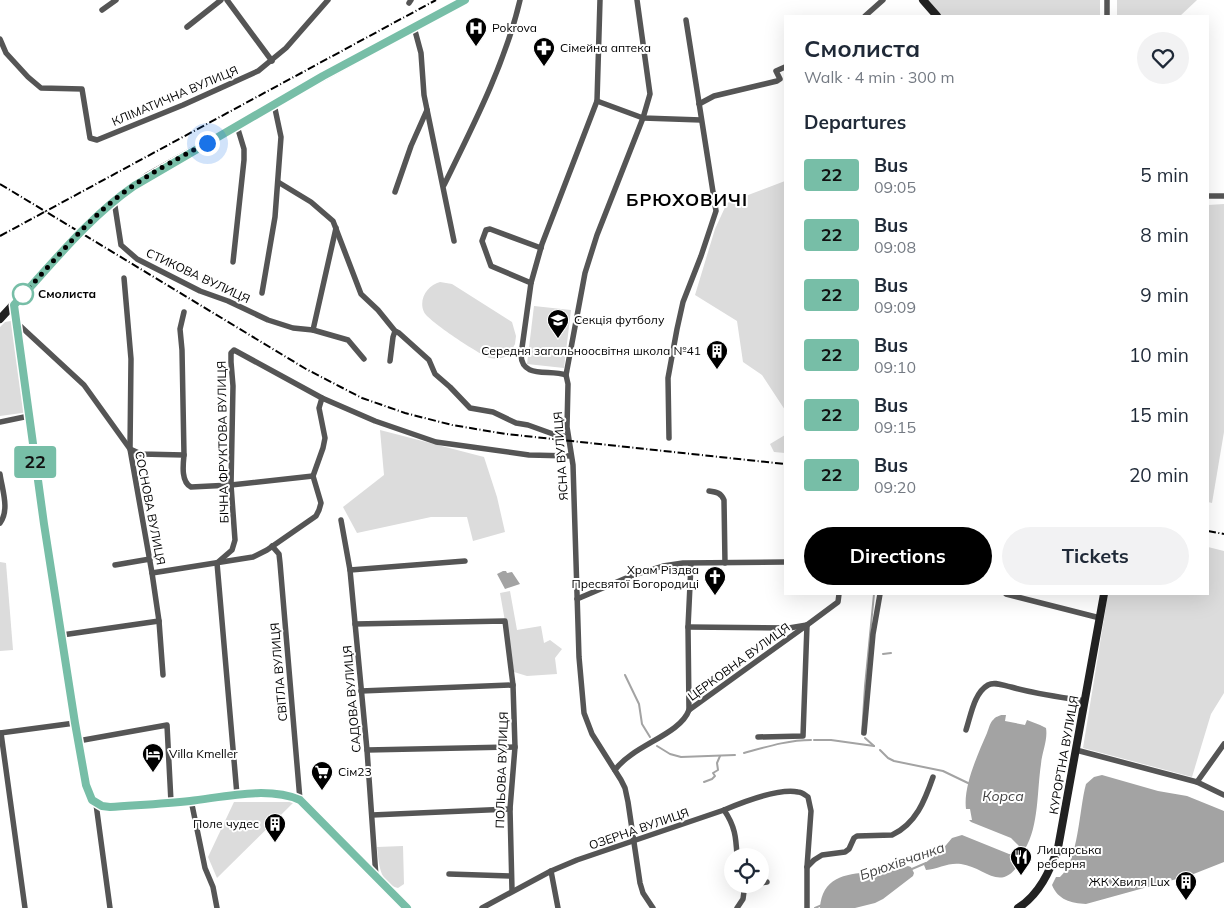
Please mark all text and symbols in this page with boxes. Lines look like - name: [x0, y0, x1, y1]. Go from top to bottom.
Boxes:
- hospital icon: Pokrova: [464, 16, 488, 47]
- place label: Pokrova: [492, 20, 537, 35]
- button: heart: [1137, 32, 1189, 84]
- text: Смолиста: [804, 33, 920, 63]
- pharmacy icon: Сімейна аптека: [532, 36, 556, 67]
- place label: Сімейна аптека: [560, 40, 651, 55]
- street label: КЛІМАТИЧНА ВУЛИЦЯ: [109, 62, 240, 129]
- text: Walk · 4 min · 300 m: [804, 67, 955, 87]
- text: Departures: [804, 110, 906, 134]
- your location: [195, 131, 220, 156]
- text: Bus: [874, 153, 908, 177]
- text: 22: [821, 163, 842, 186]
- text: 5 min: [1140, 163, 1189, 187]
- text: 09:05: [874, 177, 916, 197]
- district label: БРЮХОВИЧІ: [626, 188, 748, 211]
- text: Bus: [874, 213, 908, 237]
- text: 22: [821, 223, 842, 246]
- text: 8 min: [1140, 223, 1189, 247]
- text: 09:08: [874, 237, 916, 257]
- street label: СТИКОВА ВУЛИЦЯ: [144, 245, 253, 306]
- text: Bus: [874, 273, 908, 297]
- marker: Смолиста: [12, 283, 34, 305]
- text: 22: [821, 283, 842, 306]
- text: 9 min: [1140, 283, 1189, 307]
- place label: Смолиста: [38, 286, 96, 301]
- text: 09:09: [874, 297, 916, 317]
- school or university icon: Секція футболу: [546, 308, 570, 339]
- place label: Секція футболу: [574, 312, 665, 327]
- text: Bus: [874, 333, 908, 357]
- building icon: Середня загальноосвітня школа №41: [705, 339, 729, 370]
- place label: Середня загальноосвітня школа №41: [481, 343, 701, 358]
- text: 22: [821, 343, 842, 366]
- text: 10 min: [1129, 343, 1189, 367]
- text: 09:10: [874, 357, 916, 377]
- street label: БІЧНА ФРУКТОВА ВУЛИЦЯ: [214, 361, 231, 523]
- text: Bus: [874, 393, 908, 417]
- text: 22: [821, 403, 842, 426]
- text: 15 min: [1129, 403, 1189, 427]
- street label: ЯСНА ВУЛИЦЯ: [550, 411, 571, 501]
- text: 09:15: [874, 417, 916, 437]
- line badge: 22: [12, 446, 58, 478]
- text: 22: [24, 450, 46, 473]
- street label: СОСНОВА ВУЛИЦЯ: [132, 450, 169, 566]
- text: Bus: [874, 453, 908, 477]
- text: 22: [821, 463, 842, 486]
- text: 20 min: [1129, 463, 1189, 487]
- text: 09:20: [874, 477, 916, 497]
- button: Directions: [804, 527, 992, 585]
- button: Tickets: [1002, 527, 1189, 585]
- place label: Храм Різдва Пресвятої Богородиці: [572, 562, 699, 591]
- church icon: Храм Різдва Пресвятої Богородиці: [703, 565, 727, 596]
- street label: ЦЕРКОВНА ВУЛИЦЯ: [685, 619, 793, 704]
- street label: СВІТЛА ВУЛИЦЯ: [267, 622, 290, 722]
- street label: САДОВА ВУЛИЦЯ: [339, 645, 364, 753]
- street label: КУРОРТНА ВУЛИЦЯ: [1046, 694, 1081, 816]
- street label: ПОЛЬОВА ВУЛИЦЯ: [492, 711, 511, 829]
- hotel icon: Villa Kmeller: [141, 742, 165, 773]
- place label: Villa Kmeller: [169, 746, 238, 761]
- supermarket icon: Сім23: [310, 760, 334, 791]
- place label: Сім23: [338, 764, 372, 779]
- water label: Корса: [982, 787, 1024, 805]
- street label: ОЗЕРНА ВУЛИЦЯ: [587, 804, 691, 853]
- building icon: Поле чудес: [263, 812, 287, 843]
- place label: Поле чудес: [193, 816, 259, 831]
- water label: Брюхівчанка: [857, 838, 947, 884]
- place label: Лицарська реберня: [1037, 842, 1102, 871]
- restaurant icon: Лицарська реберня: [1009, 845, 1033, 876]
- map controls: [724, 848, 769, 893]
- button: locate: [724, 848, 769, 893]
- building icon: ЖК Хвиля Lux: [1174, 870, 1198, 901]
- place label: ЖК Хвиля Lux: [1089, 874, 1171, 889]

